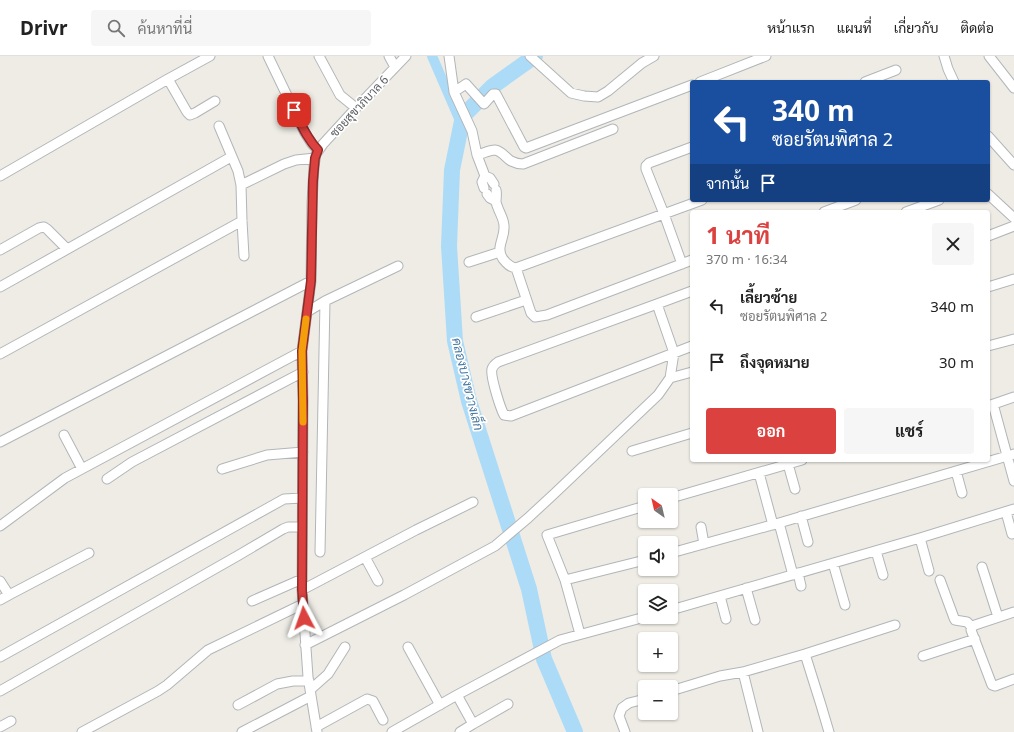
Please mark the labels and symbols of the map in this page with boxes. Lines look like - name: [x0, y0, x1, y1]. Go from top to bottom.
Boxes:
- street label: ซอยสุขาภิบาล 6: [326, 71, 393, 141]
- pin: [277, 93, 311, 127]
- water label: คลองบางขวางเล็ก: [448, 336, 488, 432]
- north arrow: [638, 488, 678, 528]
- position arrow: [283, 597, 325, 639]

